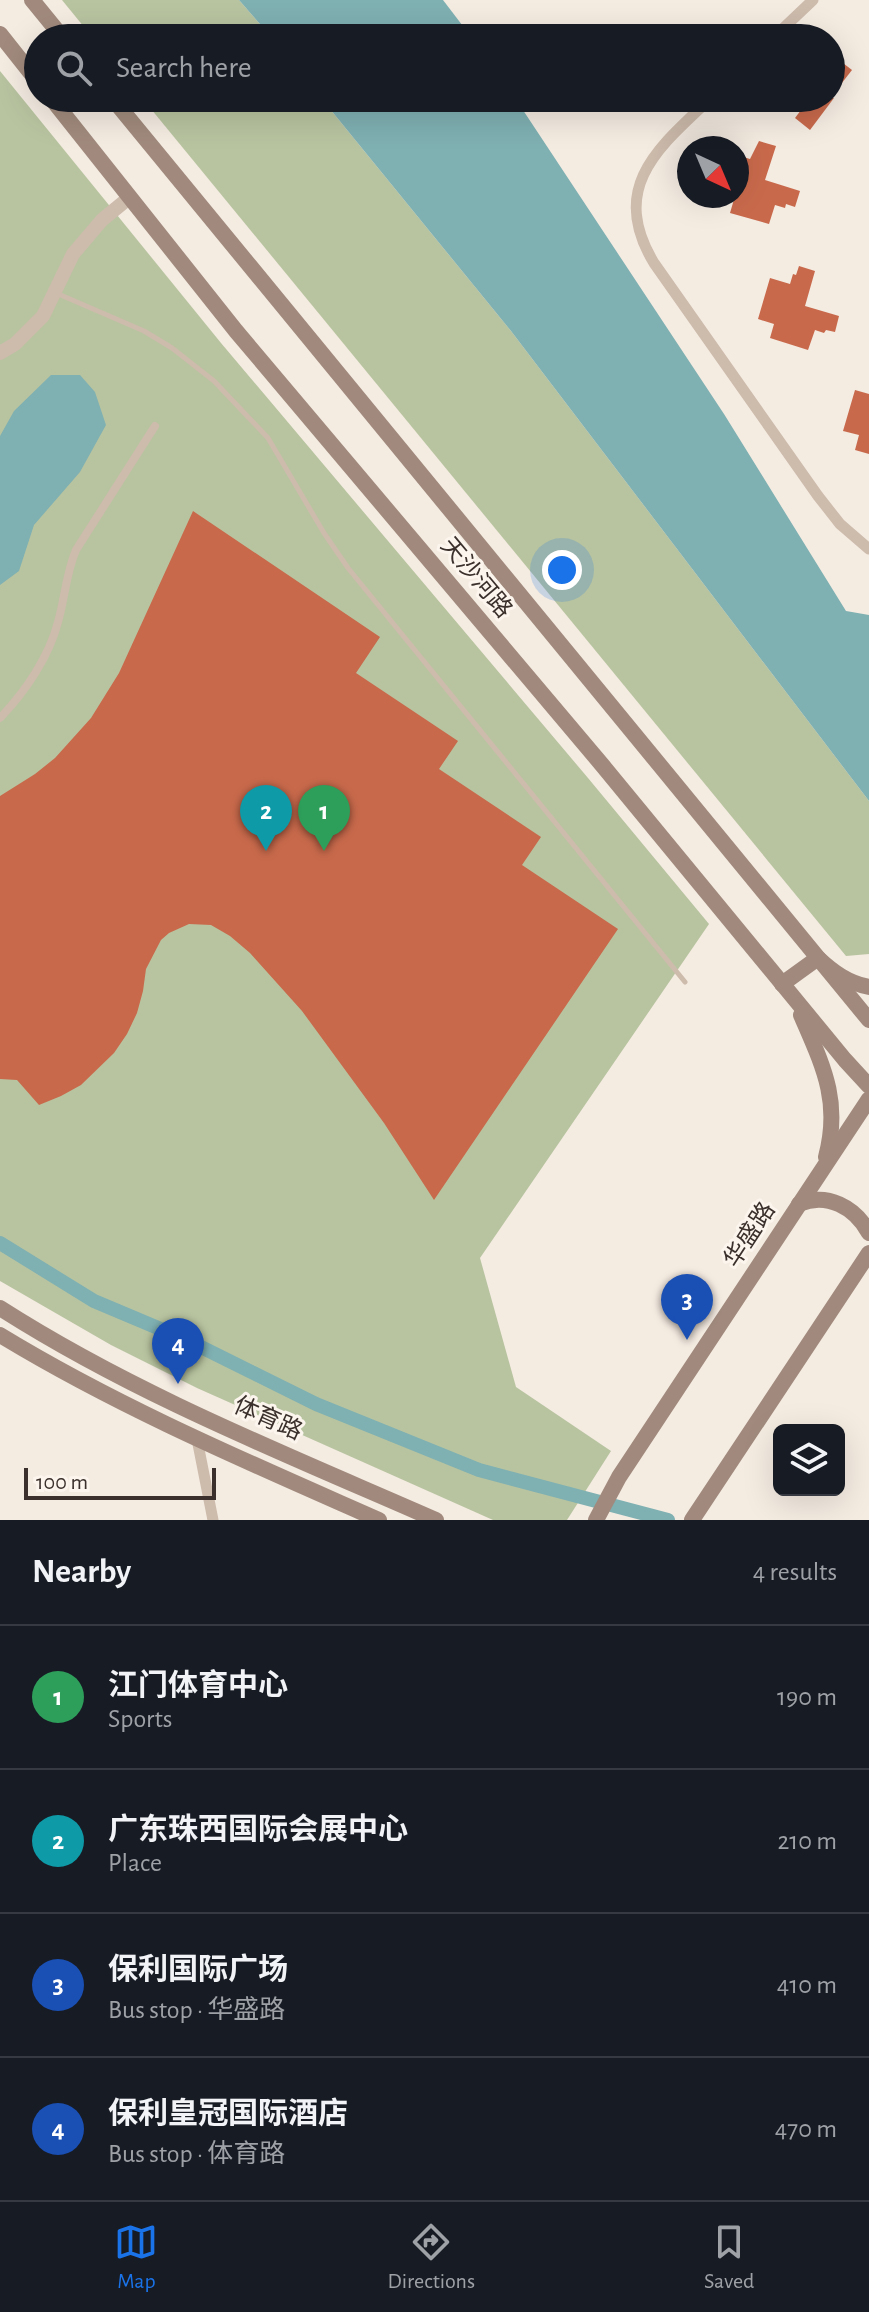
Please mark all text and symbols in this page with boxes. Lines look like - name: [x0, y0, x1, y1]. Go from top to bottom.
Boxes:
- search box: [24, 24, 845, 112]
- icon: search: [52, 46, 96, 90]
- text: Search here: [116, 53, 252, 83]
- north arrow: [677, 136, 749, 208]
- street label: 天沙河路: [436, 532, 518, 622]
- your location: [542, 550, 582, 590]
- pin: 2: [240, 785, 292, 851]
- pin: 1: [298, 785, 350, 851]
- street label: 华盛路: [719, 1197, 780, 1272]
- pin: 3: [661, 1274, 713, 1340]
- pin: 4: [152, 1318, 204, 1384]
- street label: 体育路: [230, 1392, 307, 1445]
- map controls: [773, 1424, 845, 1496]
- button: layers: [773, 1424, 845, 1496]
- scale bar: [24, 1464, 216, 1500]
- text: 100 m: [36, 1471, 88, 1493]
- text: Nearby: [32, 1555, 131, 1589]
- text: 4 results: [753, 1559, 837, 1585]
- text: 江门体育中心: [108, 1671, 288, 1701]
- text: 1: [53, 1684, 63, 1710]
- text: 190 m: [777, 1684, 837, 1710]
- text: Sports: [108, 1706, 172, 1732]
- text: 广东珠西国际会展中心: [108, 1815, 408, 1845]
- text: 2: [52, 1828, 64, 1854]
- text: 210 m: [777, 1828, 837, 1854]
- text: Place: [108, 1850, 162, 1876]
- text: 保利国际广场: [108, 1955, 288, 1985]
- text: 3: [52, 1972, 64, 1998]
- text: 410 m: [777, 1972, 837, 1998]
- text: Bus stop · 华盛路: [108, 1997, 285, 2023]
- text: 保利皇冠国际酒店: [108, 2099, 348, 2129]
- text: 4: [51, 2116, 65, 2142]
- text: 470 m: [775, 2116, 837, 2142]
- text: Bus stop · 体育路: [108, 2141, 285, 2167]
- tab: Map: [114, 2220, 158, 2294]
- tab: Directions: [387, 2220, 475, 2294]
- tab: Saved: [704, 2220, 754, 2294]

